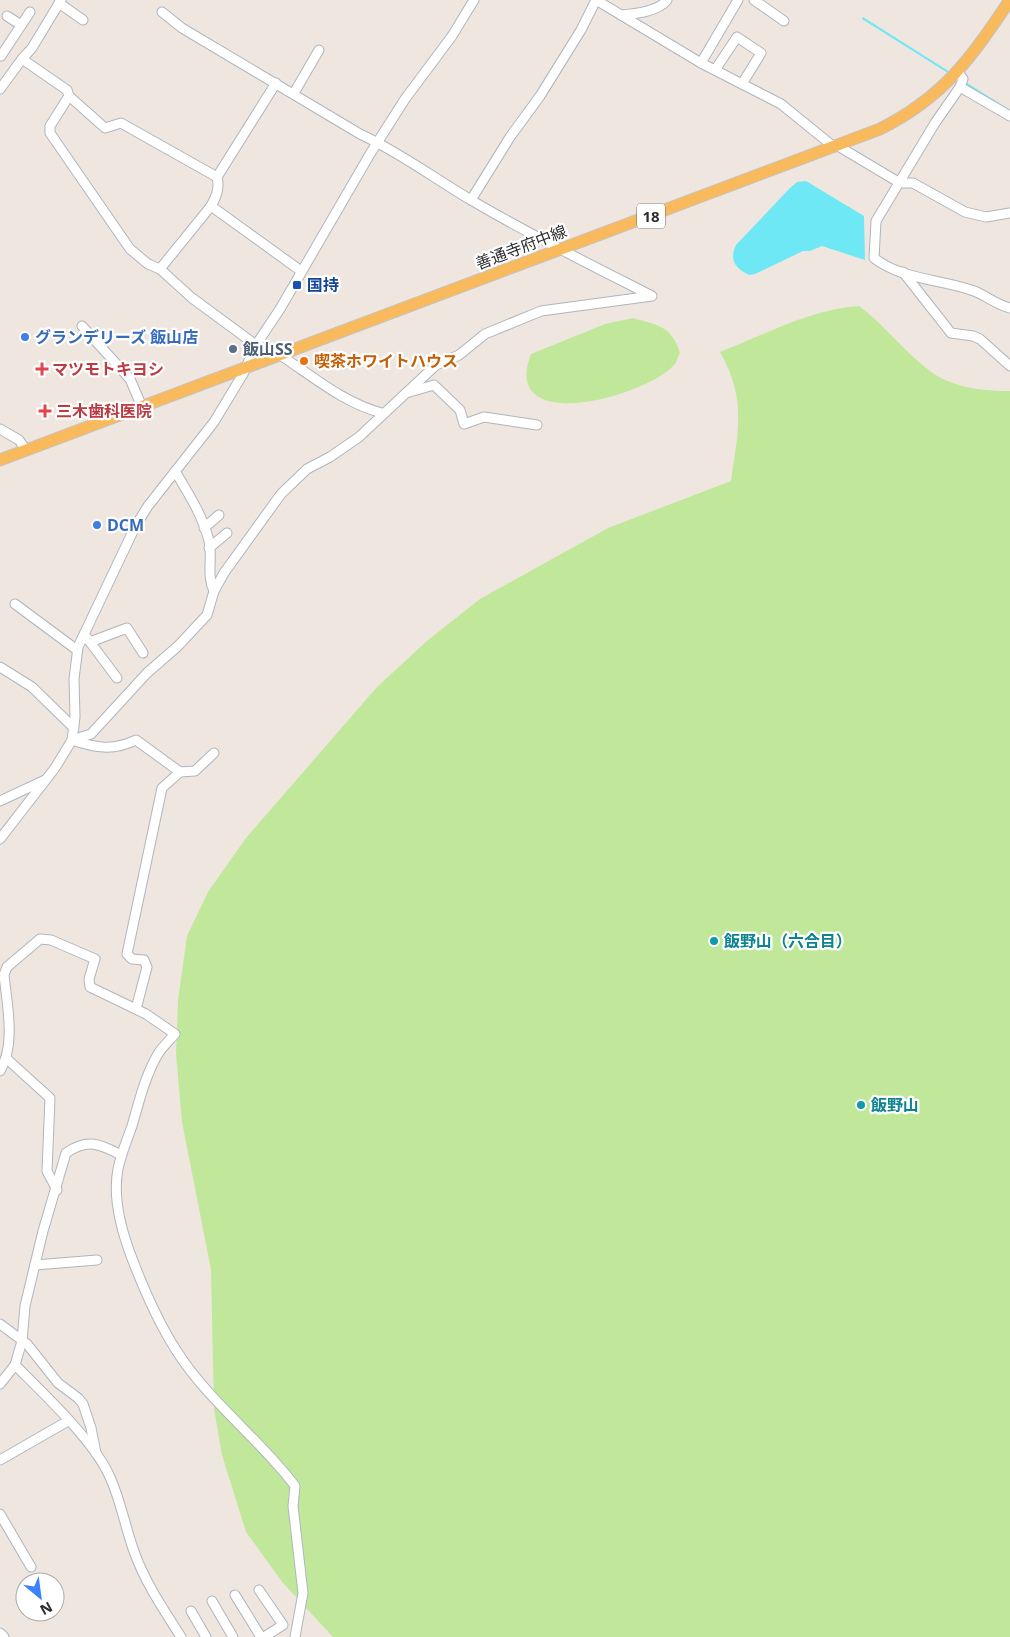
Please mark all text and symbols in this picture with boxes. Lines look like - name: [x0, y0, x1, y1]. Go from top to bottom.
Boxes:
- road number: 18: [637, 204, 665, 228]
- street label: 善通寺府中線: [472, 220, 570, 274]
- place label: 国持: [307, 274, 339, 296]
- marker: 国持: [291, 279, 303, 291]
- place label: グランデリーズ 飯山店: [35, 326, 198, 348]
- marker: グランデリーズ 飯山店: [19, 331, 31, 343]
- place label: 飯山SS: [242, 338, 293, 360]
- marker: 飯山SS: [227, 343, 239, 355]
- place label: 喫茶ホワイトハウス: [314, 350, 458, 372]
- marker: 喫茶ホワイトハウス: [298, 355, 310, 367]
- place label: マツモトキヨシ: [52, 358, 164, 380]
- marker: マツモトキヨシ: [36, 363, 48, 375]
- place label: 三木歯科医院: [56, 400, 152, 422]
- marker: 三木歯科医院: [38, 404, 52, 418]
- place label: DCM: [107, 514, 144, 536]
- marker: DCM: [91, 519, 103, 531]
- place label: 飯野山（六合目）: [723, 930, 852, 952]
- marker: 飯野山（六合目）: [708, 935, 720, 947]
- place label: 飯野山: [870, 1094, 919, 1116]
- marker: 飯野山: [855, 1099, 867, 1111]
- north arrow: [15, 1572, 65, 1622]
- text: N: [37, 1598, 56, 1620]

